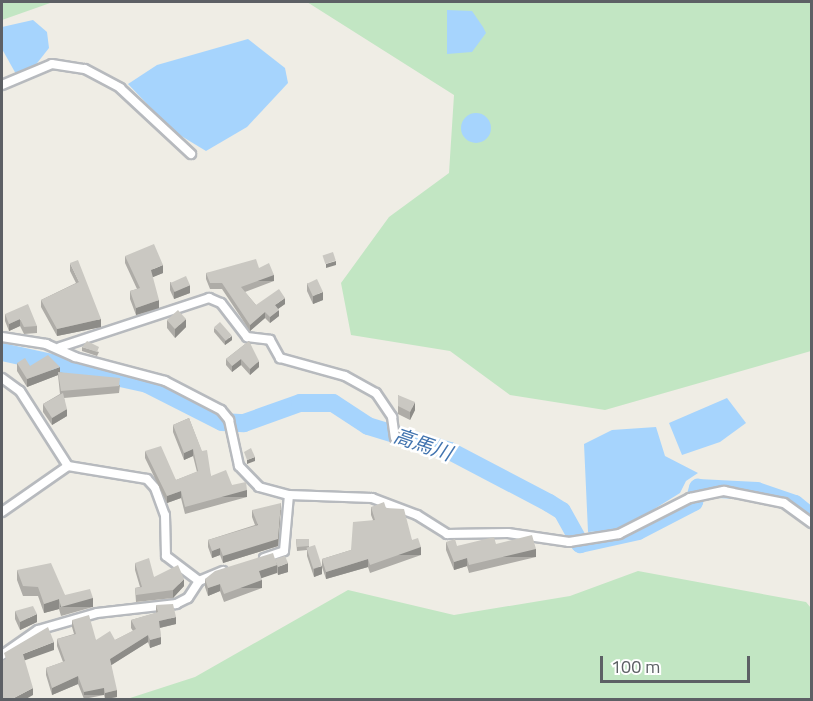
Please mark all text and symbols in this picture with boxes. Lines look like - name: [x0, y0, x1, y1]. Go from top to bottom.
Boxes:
- water label: 高馬川: [391, 423, 455, 465]
- scale bar: [603, 644, 753, 682]
- text: 100 m: [611, 653, 660, 680]

